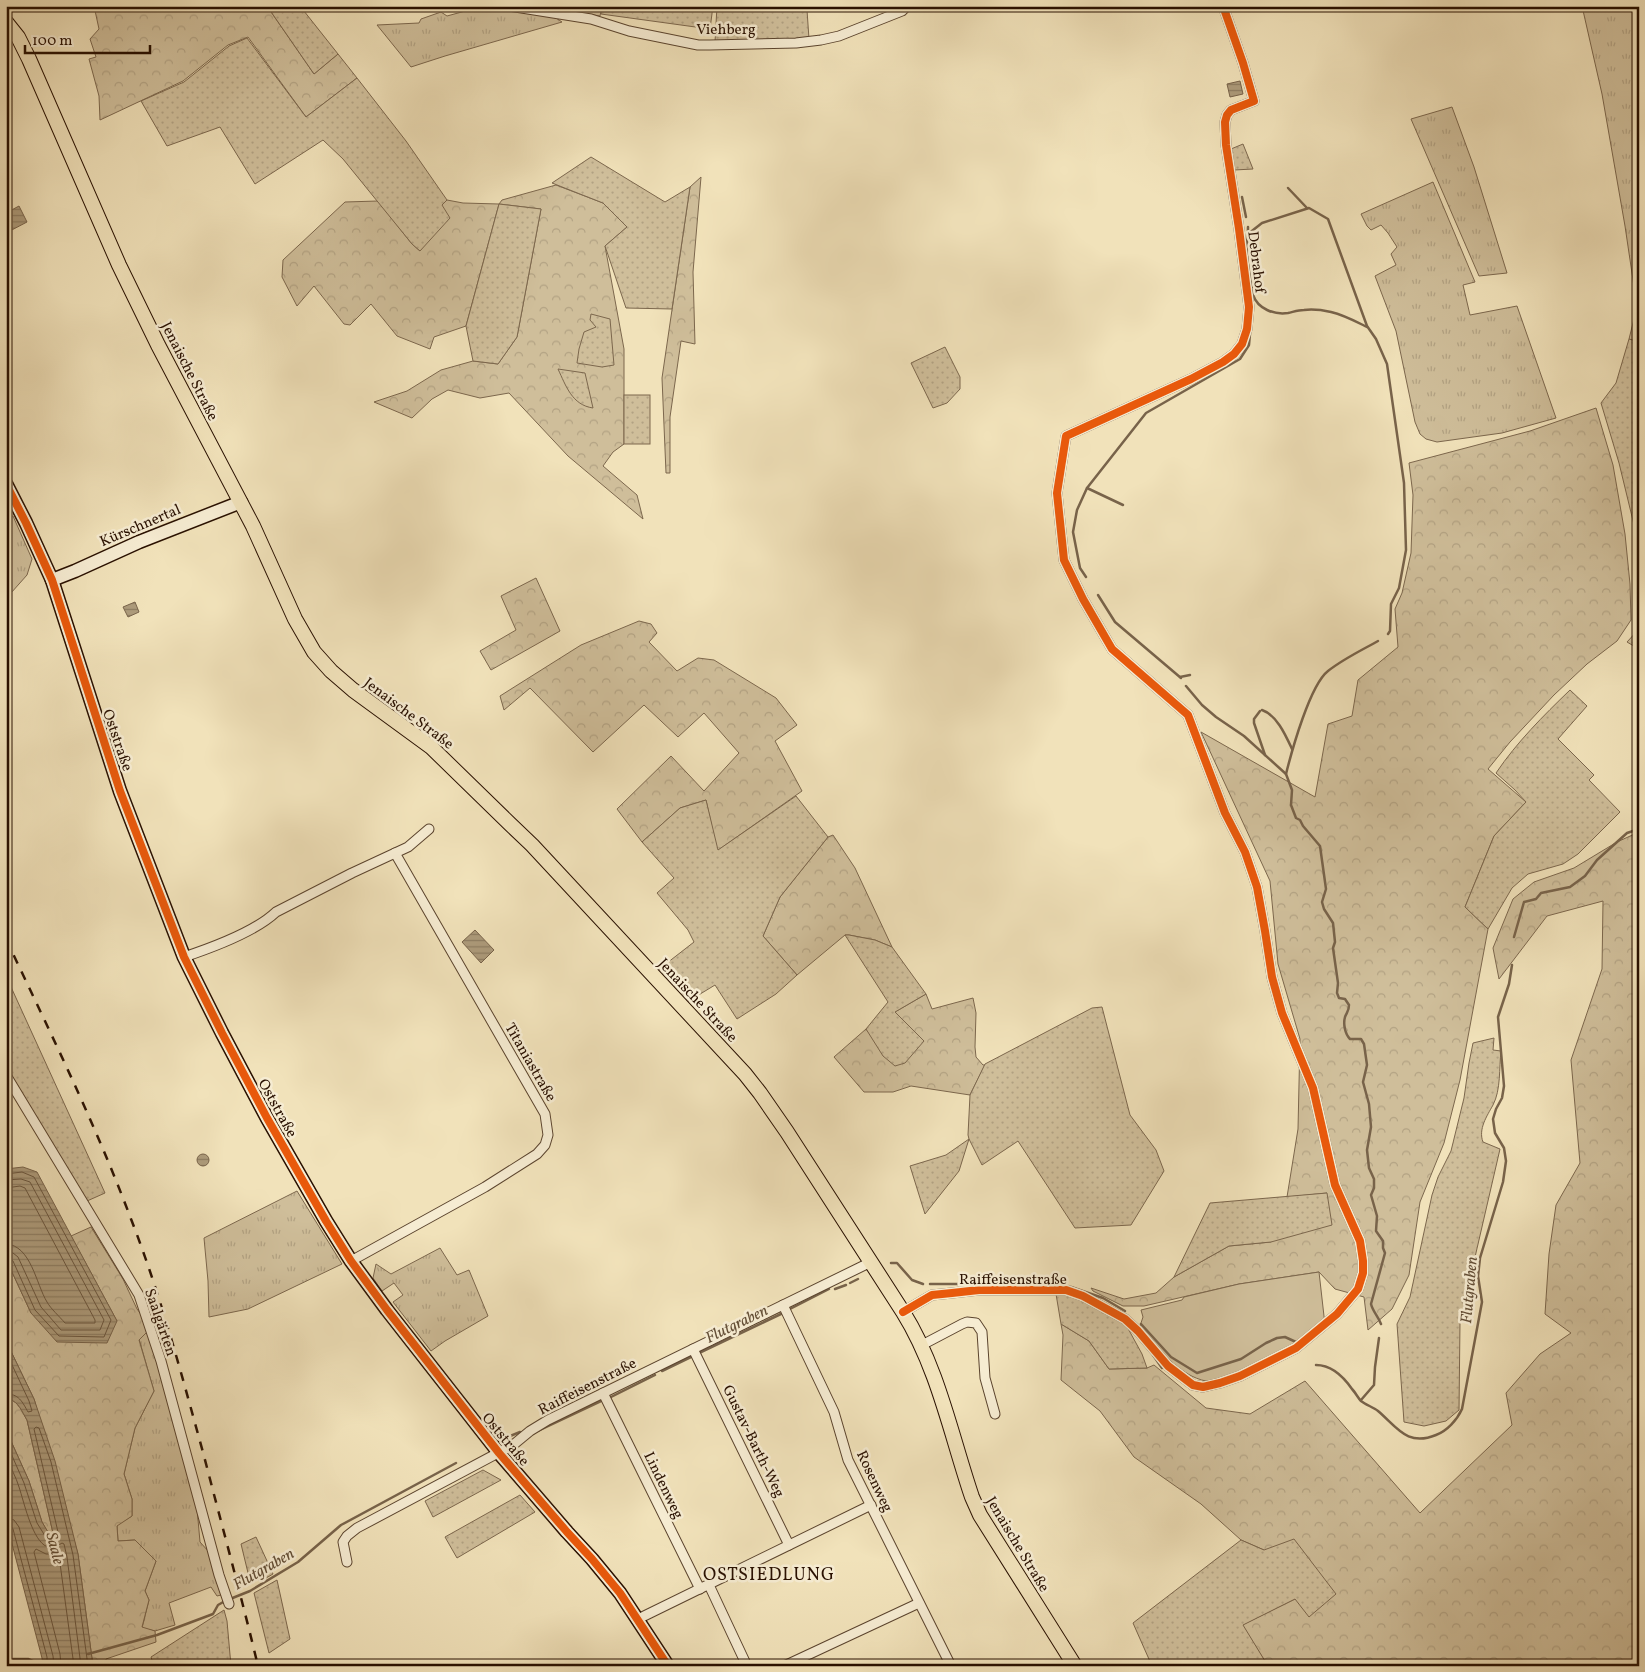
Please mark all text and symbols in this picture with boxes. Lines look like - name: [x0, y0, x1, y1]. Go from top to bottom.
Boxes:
- street label: Viehberg: [696, 20, 756, 41]
- scale bar: [25, 22, 150, 54]
- text: 100 m: [32, 31, 72, 52]
- street label: Debrahof: [1241, 230, 1270, 296]
- street label: Jenaische Straße: [155, 319, 223, 425]
- street label: Kürschnertal: [97, 500, 184, 553]
- street label: Jenaische Straße: [359, 673, 458, 755]
- street label: Oststraße: [96, 707, 137, 774]
- street label: Jenaische Straße: [652, 954, 741, 1048]
- street label: Titaniastraße: [499, 1020, 561, 1106]
- street label: Oststraße: [252, 1076, 301, 1142]
- water label: Flutgraben: [1456, 1256, 1484, 1325]
- street label: Raiffeisenstraße: [959, 1270, 1067, 1291]
- street label: Saalgärten: [138, 1286, 181, 1359]
- water label: Flutgraben: [702, 1300, 772, 1349]
- street label: Raiffeisenstraße: [535, 1353, 640, 1421]
- street label: Gustav-Barth-Weg: [716, 1382, 789, 1502]
- street label: Oststraße: [476, 1409, 534, 1471]
- street label: Rosenweg: [850, 1447, 897, 1516]
- street label: Lindenweg: [637, 1449, 688, 1523]
- street label: Jenaische Straße: [980, 1493, 1054, 1597]
- water label: Saale: [39, 1530, 69, 1567]
- water label: Flutgraben: [229, 1543, 299, 1596]
- district label: OSTSIEDLUNG: [703, 1563, 835, 1588]

